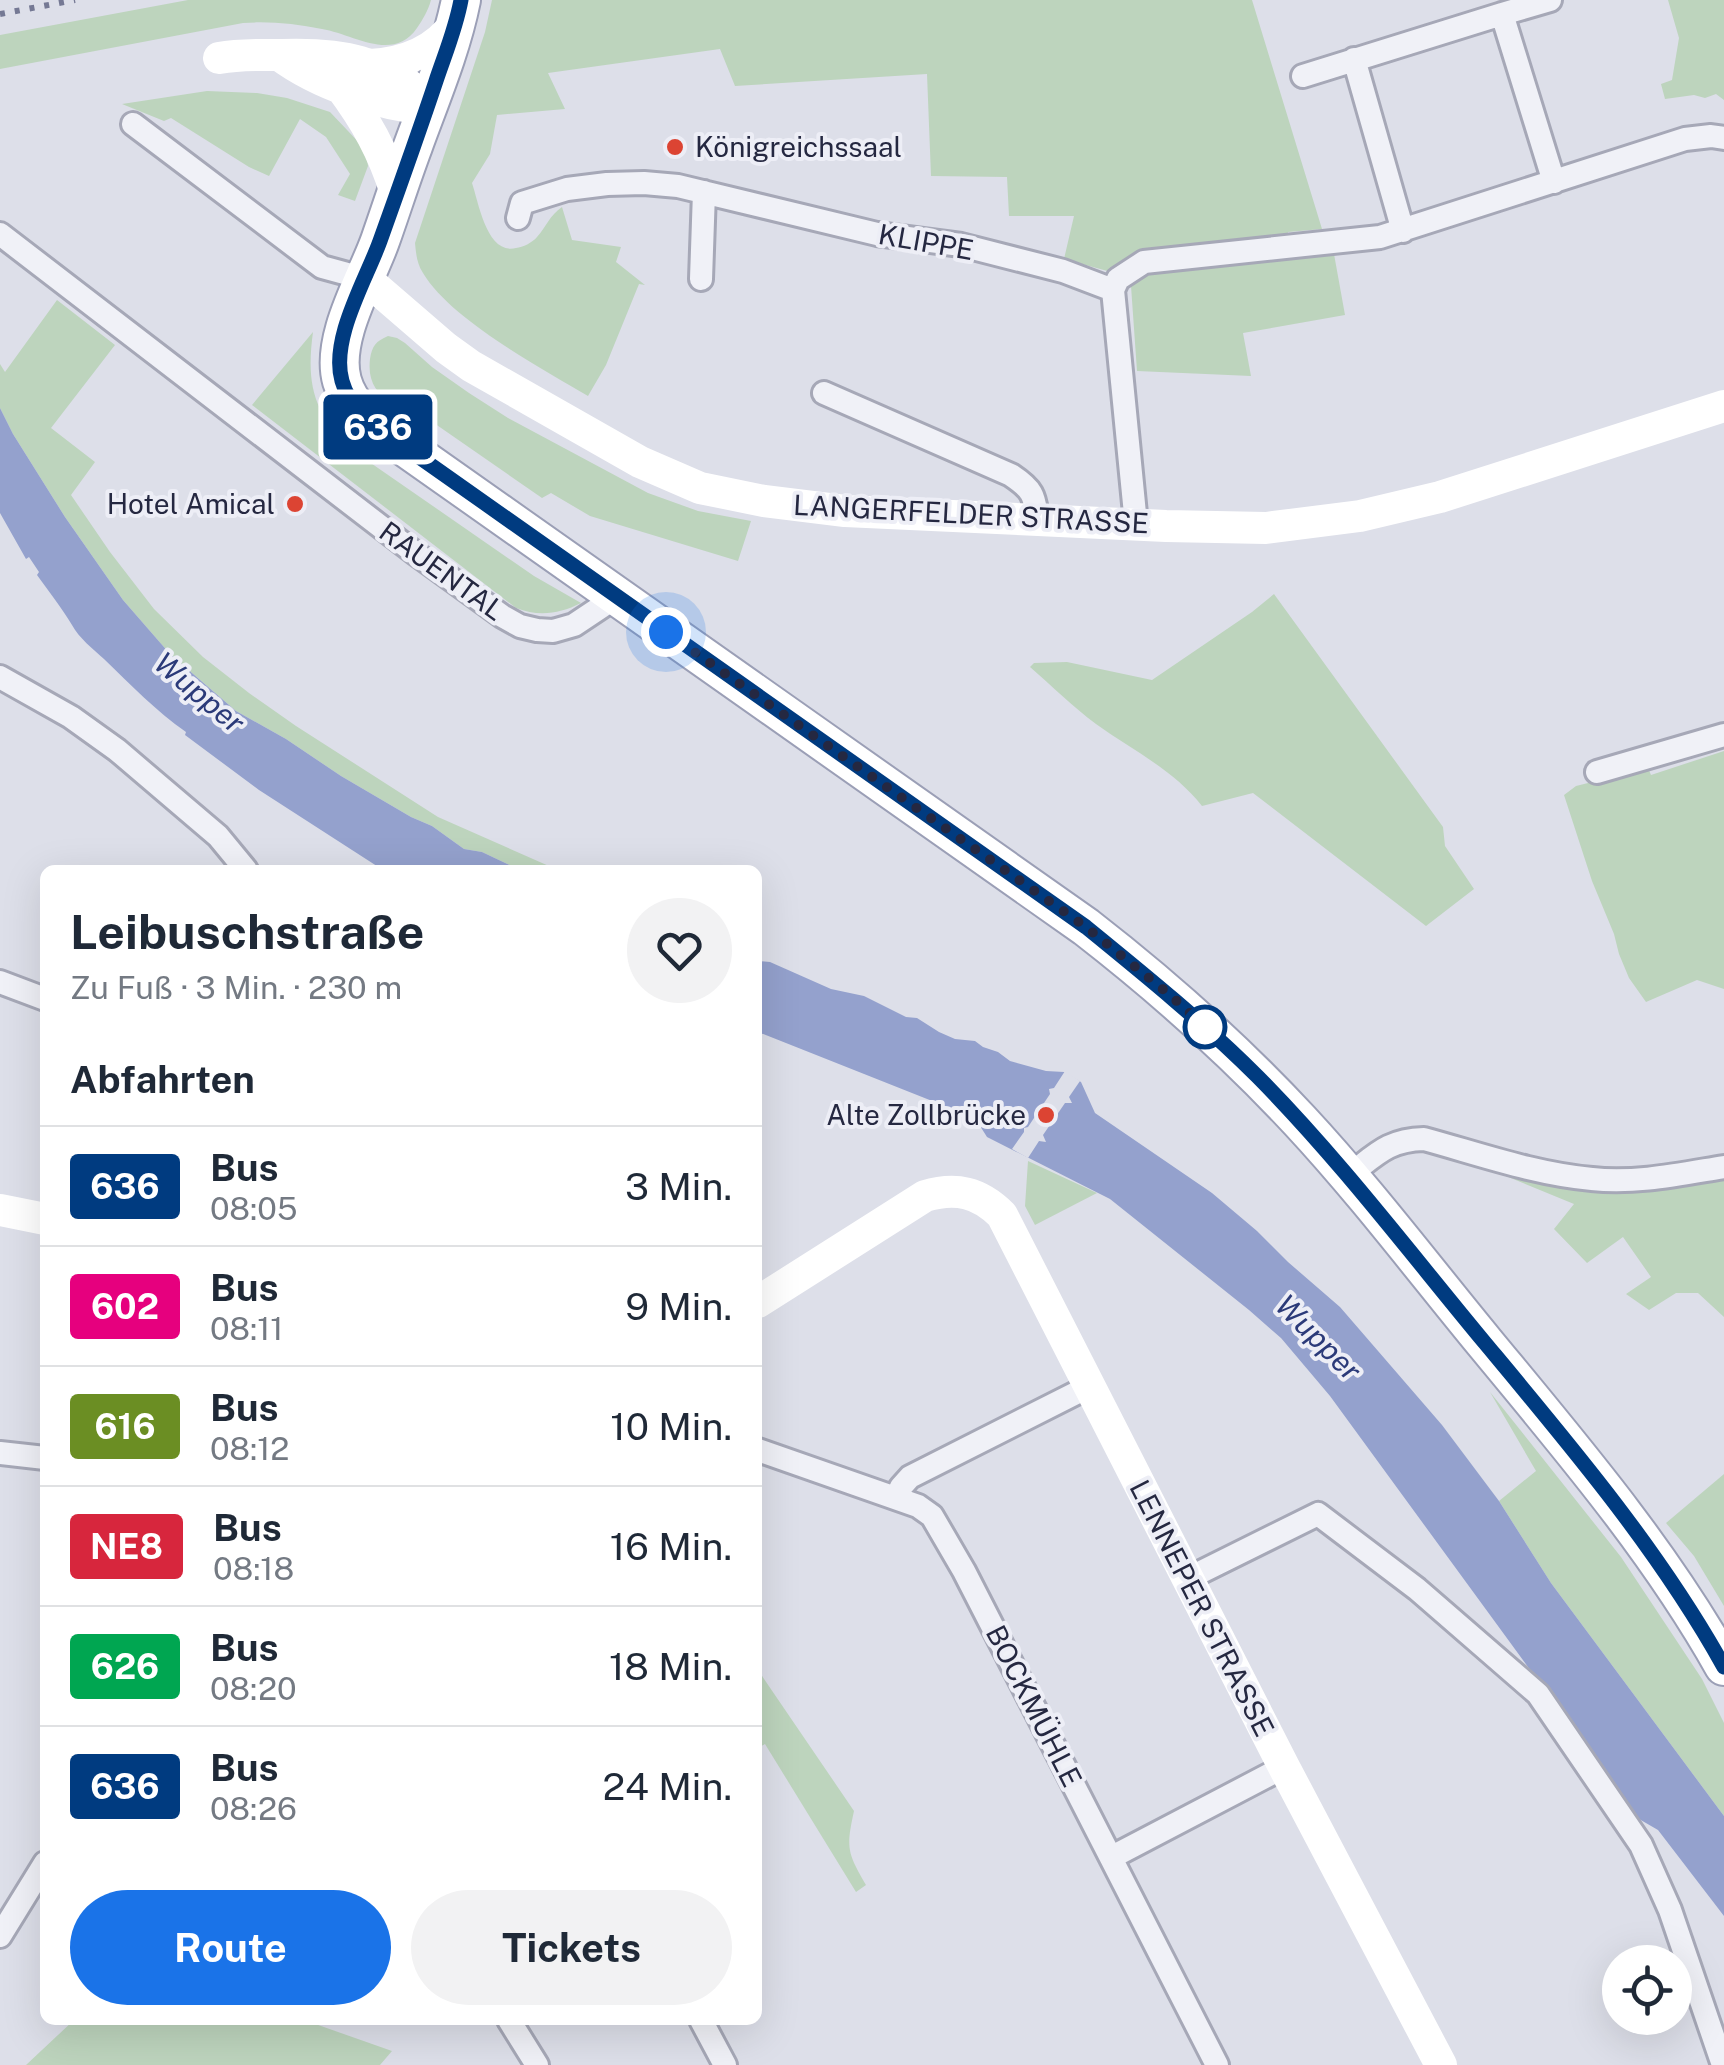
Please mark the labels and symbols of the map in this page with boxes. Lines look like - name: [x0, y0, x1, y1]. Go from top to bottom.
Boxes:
- place label: Königreichssaal: [695, 130, 902, 163]
- marker: Königreichssaal: [664, 136, 686, 158]
- street label: KLIPPE: [876, 217, 976, 266]
- line badge: 636: [320, 394, 436, 460]
- place label: Hotel Amical: [107, 487, 275, 520]
- street label: LANGERFELDER STRASSE: [792, 488, 1150, 539]
- marker: Hotel Amical: [284, 493, 306, 515]
- street label: RAUENTAL: [373, 514, 511, 627]
- your location: [641, 607, 691, 657]
- water label: Wupper: [147, 644, 253, 741]
- unlabelled marker: [1184, 1006, 1226, 1048]
- place label: Alte Zollbrücke: [826, 1098, 1026, 1131]
- marker: Alte Zollbrücke: [1035, 1104, 1057, 1126]
- water label: Wupper: [1268, 1287, 1370, 1388]
- street label: LENNEPER STRASSE: [1123, 1474, 1281, 1741]
- street label: BOCKMÜHLE: [980, 1620, 1089, 1792]

